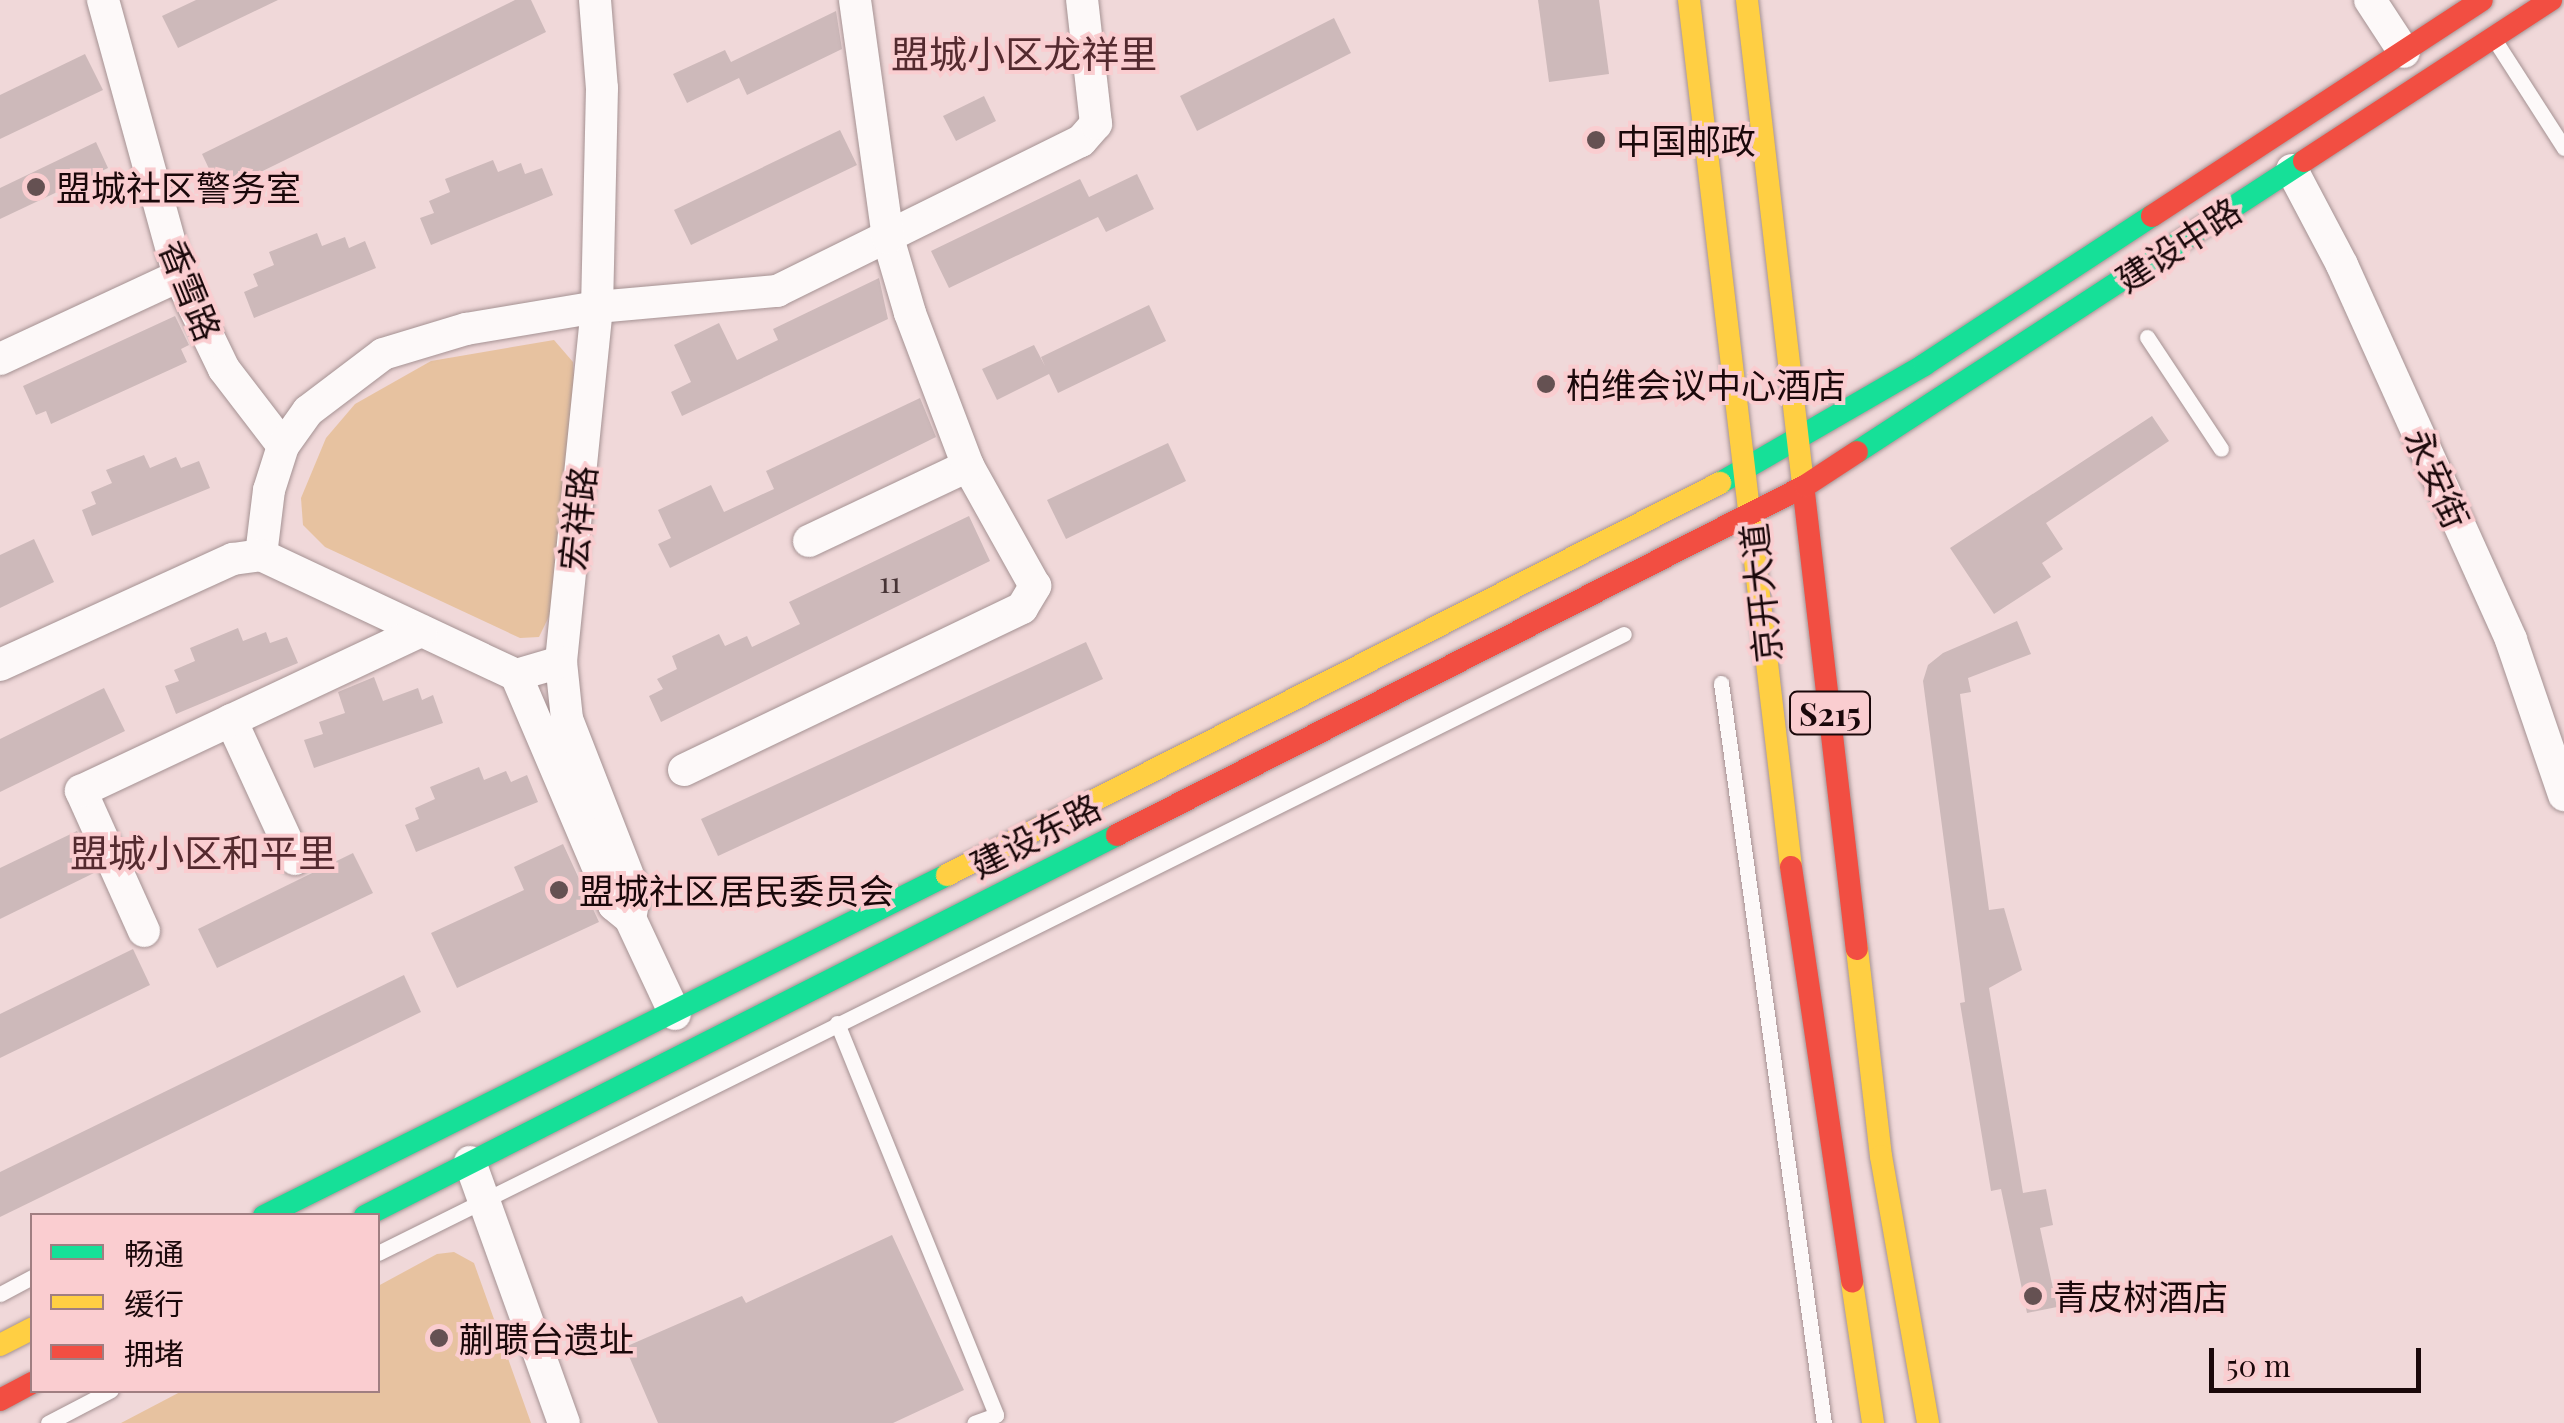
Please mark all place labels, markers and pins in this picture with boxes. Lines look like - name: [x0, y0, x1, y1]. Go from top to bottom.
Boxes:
- place label: 中国邮政: [1616, 119, 1756, 161]
- marker: 中国邮政: [1585, 129, 1607, 151]
- place label: 盟城社区警务室: [56, 166, 301, 208]
- marker: 盟城社区警务室: [25, 176, 47, 198]
- place label: 柏维会议中心酒店: [1566, 363, 1846, 405]
- marker: 柏维会议中心酒店: [1535, 373, 1557, 395]
- place label: 盟城社区居民委员会: [579, 869, 894, 911]
- marker: 盟城社区居民委员会: [548, 879, 570, 901]
- place label: 青皮树酒店: [2053, 1275, 2228, 1317]
- marker: 青皮树酒店: [2022, 1285, 2044, 1307]
- place label: 蒯聩台遗址: [459, 1317, 634, 1359]
- marker: 蒯聩台遗址: [428, 1327, 450, 1349]

